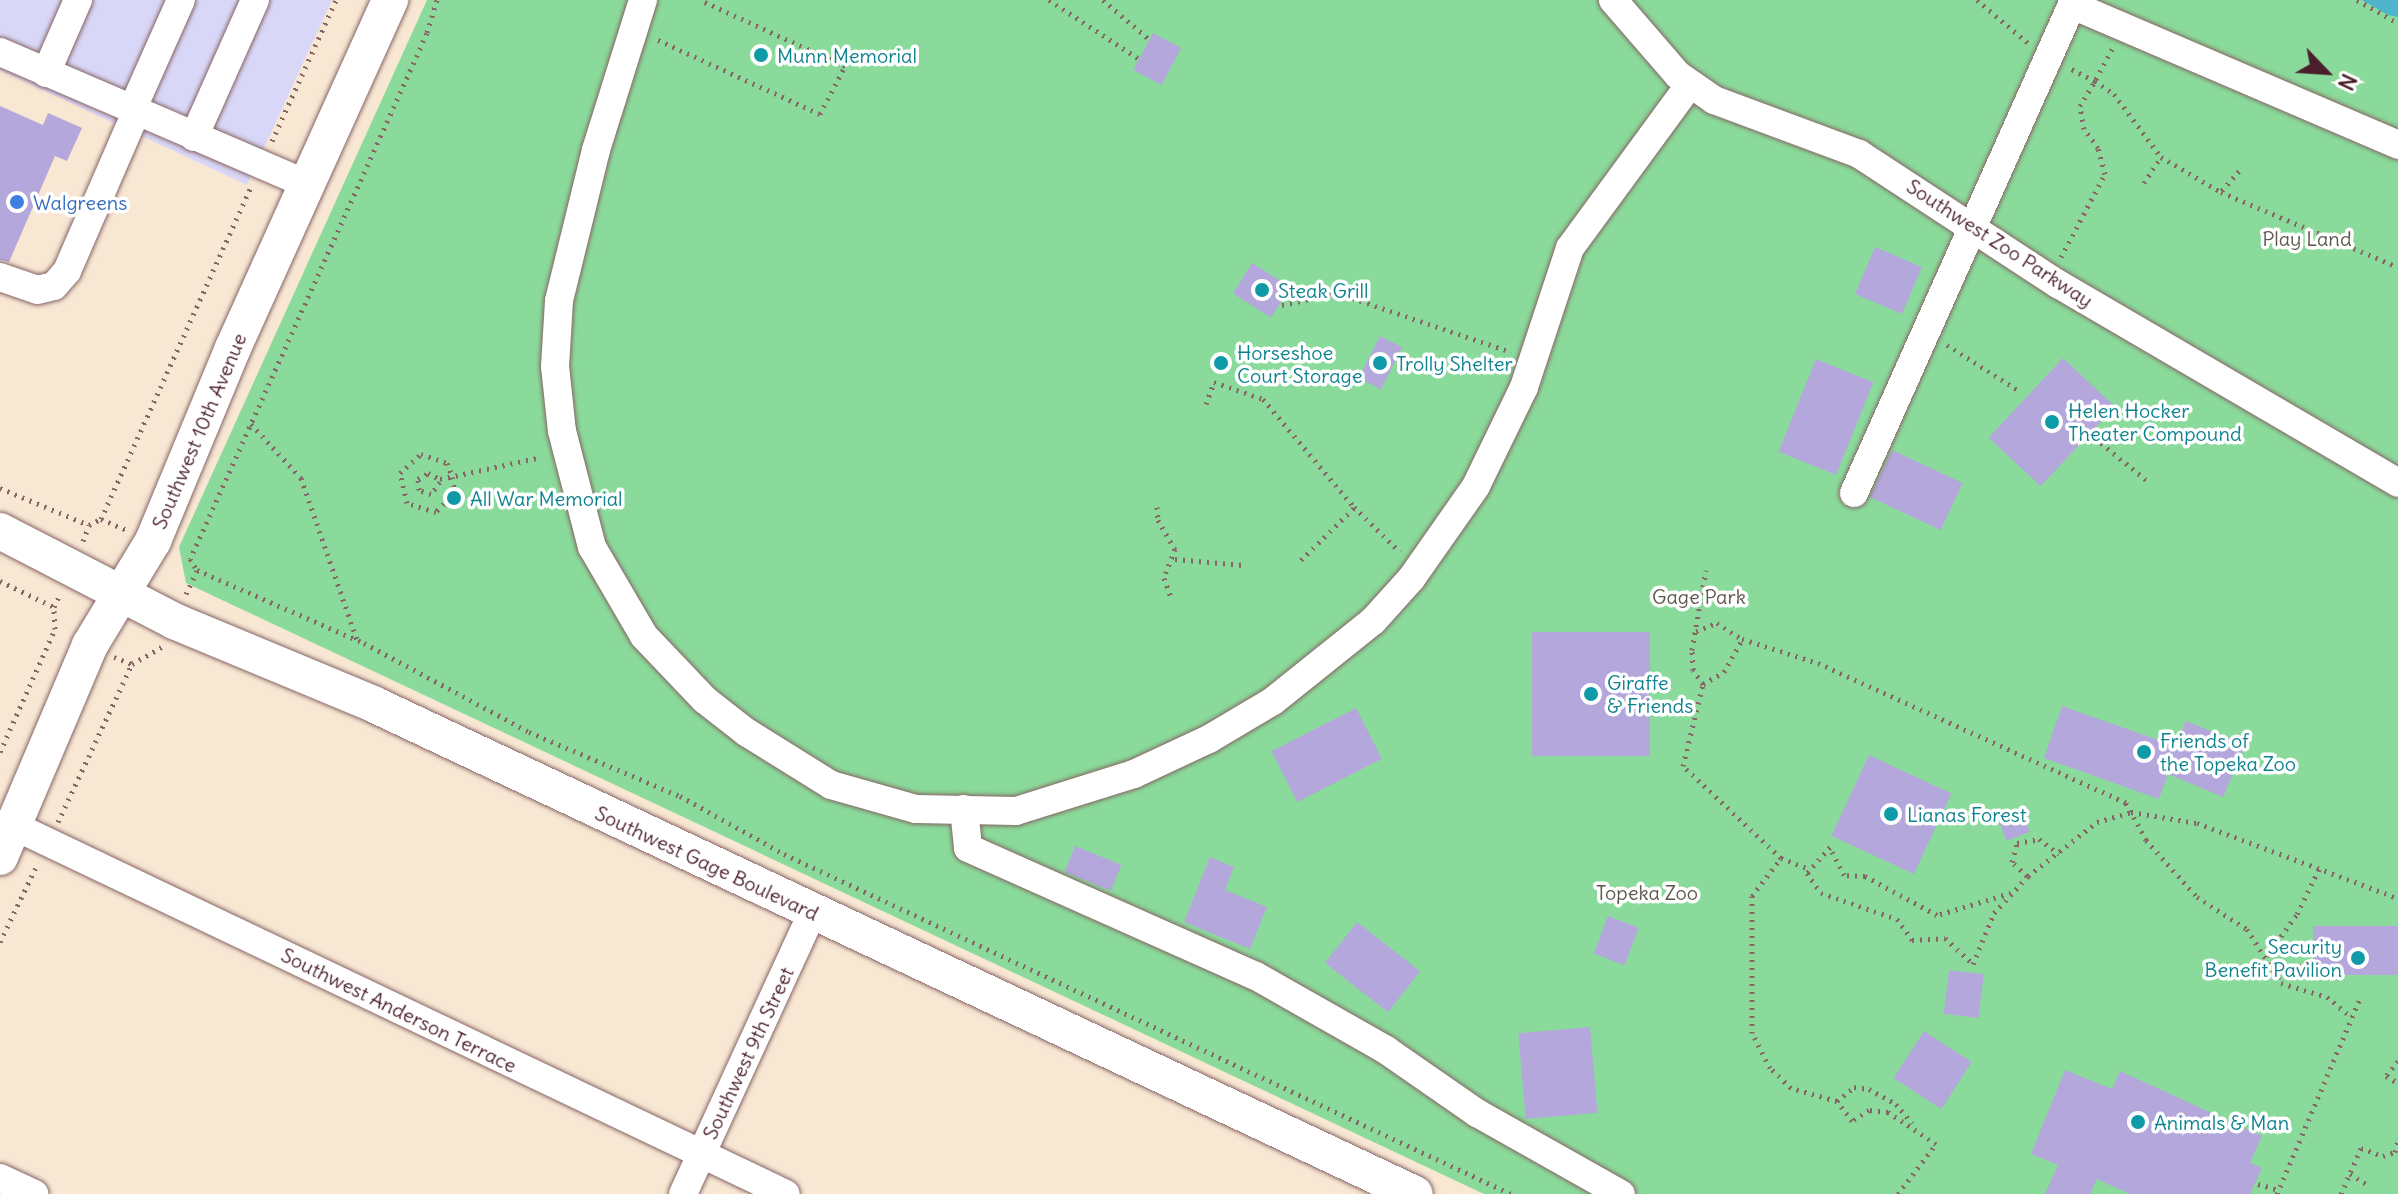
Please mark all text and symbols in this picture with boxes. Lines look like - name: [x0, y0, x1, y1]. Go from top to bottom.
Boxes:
- north arrow: [2286, 32, 2366, 112]
- place label: Munn Memorial: [777, 43, 917, 67]
- marker: Munn Memorial: [752, 46, 770, 64]
- text: N: [2332, 69, 2364, 95]
- street label: Southwest Zoo Parkway: [1902, 174, 2098, 312]
- place label: Walgreens: [33, 190, 127, 214]
- marker: Walgreens: [8, 193, 26, 211]
- park label: Play Land: [2262, 226, 2352, 250]
- place label: Steak Grill: [1278, 278, 1368, 302]
- marker: Steak Grill: [1253, 281, 1271, 299]
- street label: Southwest 10th Avenue: [147, 329, 251, 533]
- place label: Horseshoe Court Storage: [1237, 340, 1363, 387]
- place label: Trolly Shelter: [1396, 351, 1513, 375]
- marker: Horseshoe Court Storage: [1212, 354, 1230, 372]
- marker: Trolly Shelter: [1371, 354, 1389, 372]
- place label: Helen Hocker Theater Compound: [2068, 398, 2242, 445]
- marker: Helen Hocker Theater Compound: [2043, 413, 2061, 431]
- place label: All War Memorial: [470, 486, 623, 510]
- marker: All War Memorial: [445, 489, 463, 507]
- park label: Gage Park: [1652, 584, 1746, 608]
- place label: Giraffe & Friends: [1607, 670, 1693, 717]
- marker: Giraffe & Friends: [1582, 685, 1600, 703]
- place label: Friends of the Topeka Zoo: [2160, 728, 2296, 775]
- marker: Friends of the Topeka Zoo: [2135, 743, 2153, 761]
- street label: Southwest Gage Boulevard: [591, 801, 823, 925]
- place label: Lianas Forest: [1907, 802, 2026, 826]
- marker: Lianas Forest: [1882, 805, 1900, 823]
- park label: Topeka Zoo: [1596, 880, 1698, 904]
- place label: Security Benefit Pavilion: [2204, 934, 2342, 981]
- street label: Southwest Anderson Terrace: [277, 942, 521, 1078]
- marker: Security Benefit Pavilion: [2349, 949, 2367, 967]
- street label: Southwest 9th Street: [698, 963, 798, 1143]
- place label: Animals & Man: [2154, 1110, 2289, 1134]
- marker: Animals & Man: [2129, 1113, 2147, 1131]

